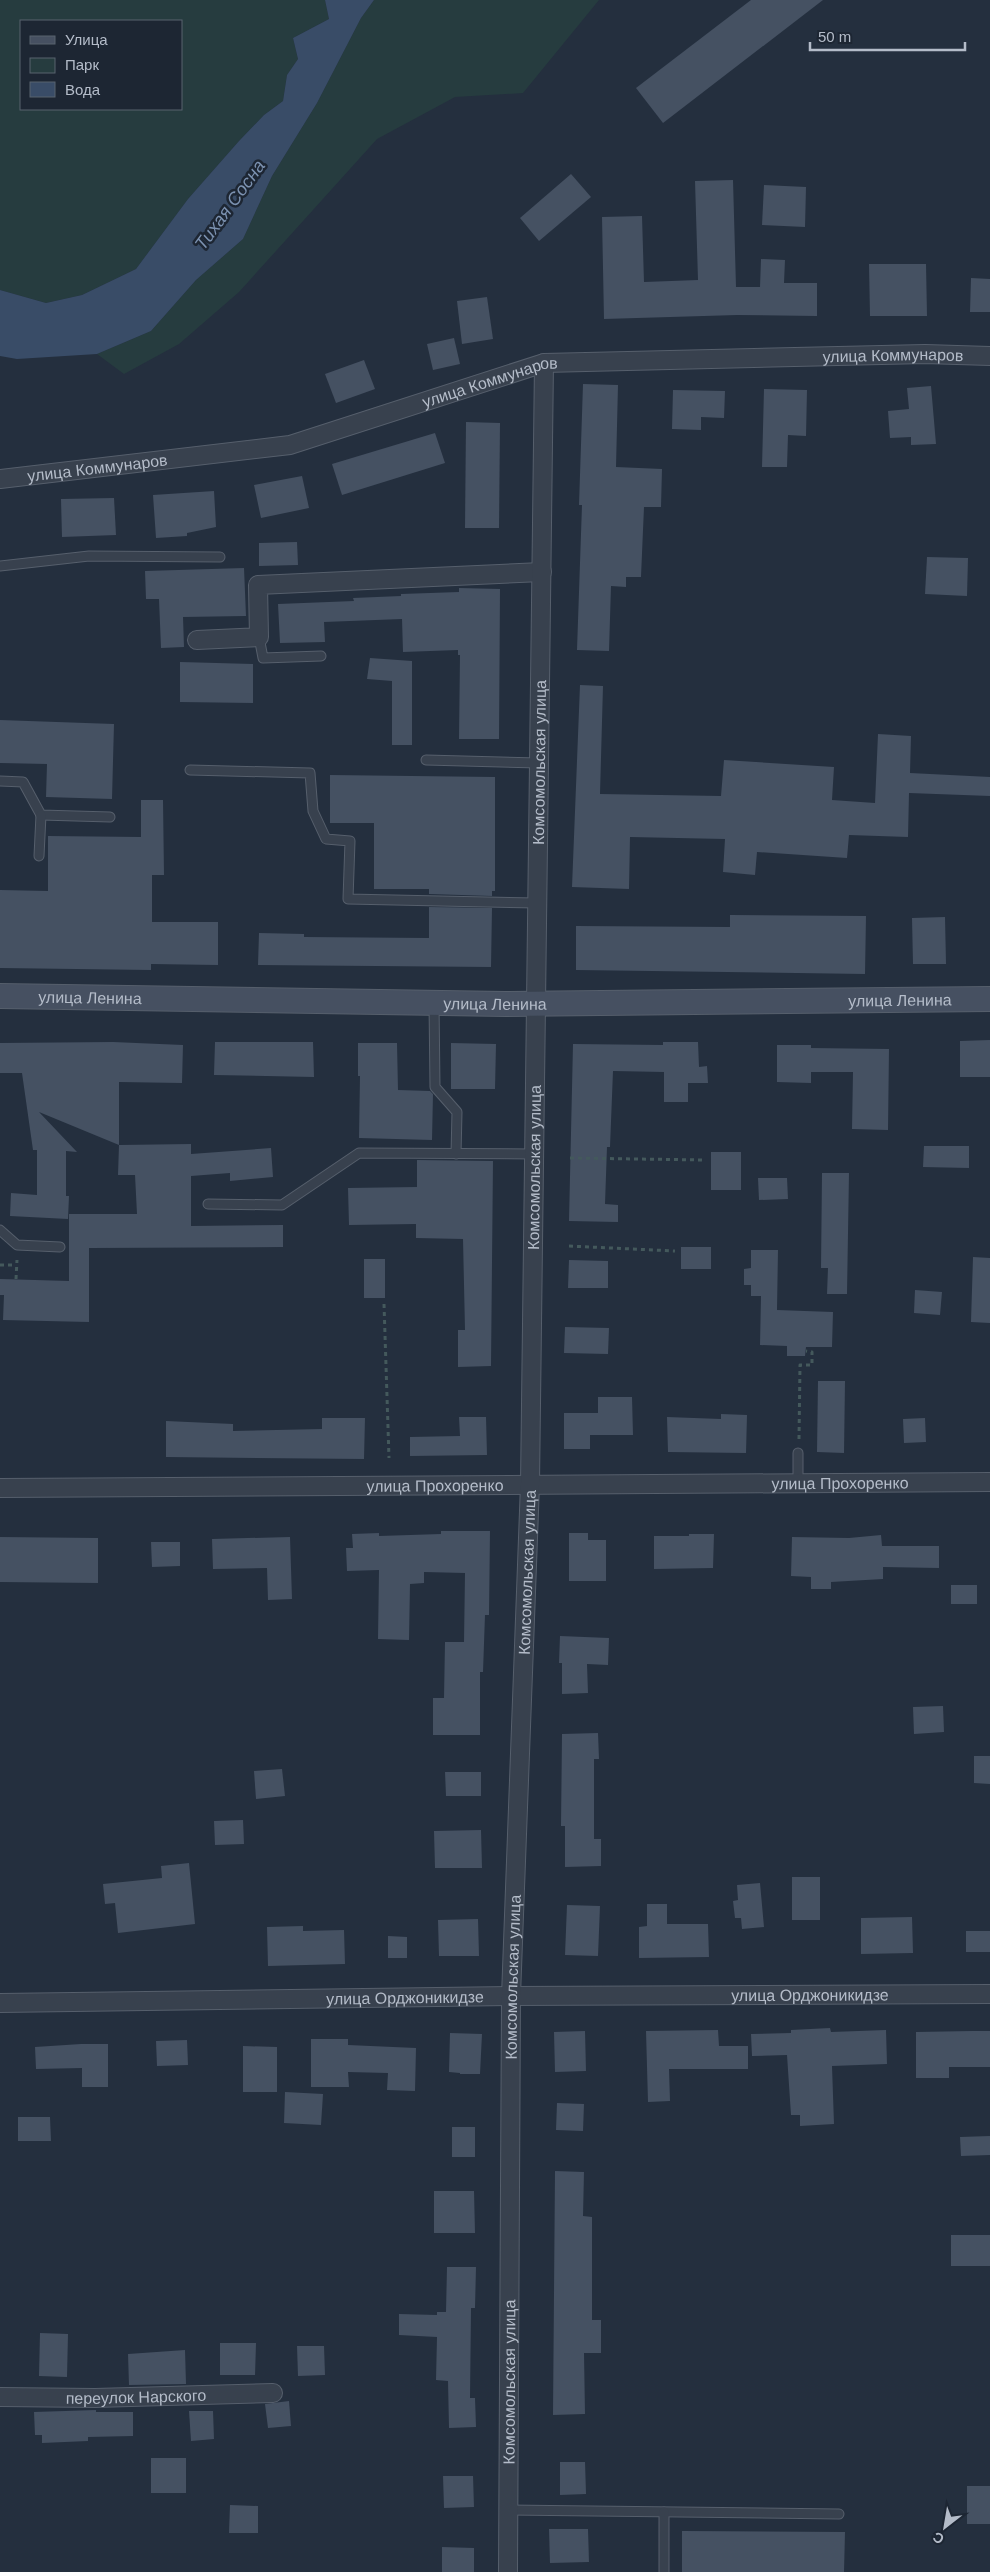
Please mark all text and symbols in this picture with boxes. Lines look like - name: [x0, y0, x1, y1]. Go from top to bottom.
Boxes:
- legend: [20, 20, 182, 110]
- scale bar: [810, 20, 965, 52]
- text: 50 m: [818, 28, 851, 45]
- text: Улица: [65, 31, 108, 48]
- text: Парк: [65, 56, 99, 73]
- text: Вода: [65, 81, 101, 98]
- water label: Тихая Сосна: [191, 156, 269, 254]
- street label: улица Коммунаров: [822, 345, 964, 365]
- street label: улица Коммунаров: [420, 354, 558, 410]
- street label: улица Коммунаров: [26, 451, 168, 484]
- street label: Комсомольская улица: [529, 680, 549, 845]
- street label: улица Ленина: [38, 988, 142, 1007]
- street label: улица Ленина: [848, 991, 952, 1009]
- street label: улица Ленина: [443, 995, 547, 1013]
- street label: Комсомольская улица: [524, 1085, 543, 1250]
- street label: улица Прохоренко: [771, 1474, 909, 1492]
- street label: улица Прохоренко: [366, 1476, 504, 1494]
- street label: Комсомольская улица: [515, 1489, 538, 1655]
- street label: Комсомольская улица: [502, 1894, 523, 2060]
- street label: улица Орджоникидзе: [731, 1986, 889, 2004]
- street label: улица Орджоникидзе: [326, 1988, 484, 2007]
- street label: Комсомольская улица: [500, 2299, 518, 2465]
- street label: переулок Нарского: [66, 2386, 207, 2407]
- north arrow: [920, 2502, 970, 2552]
- text: С: [930, 2529, 947, 2548]

